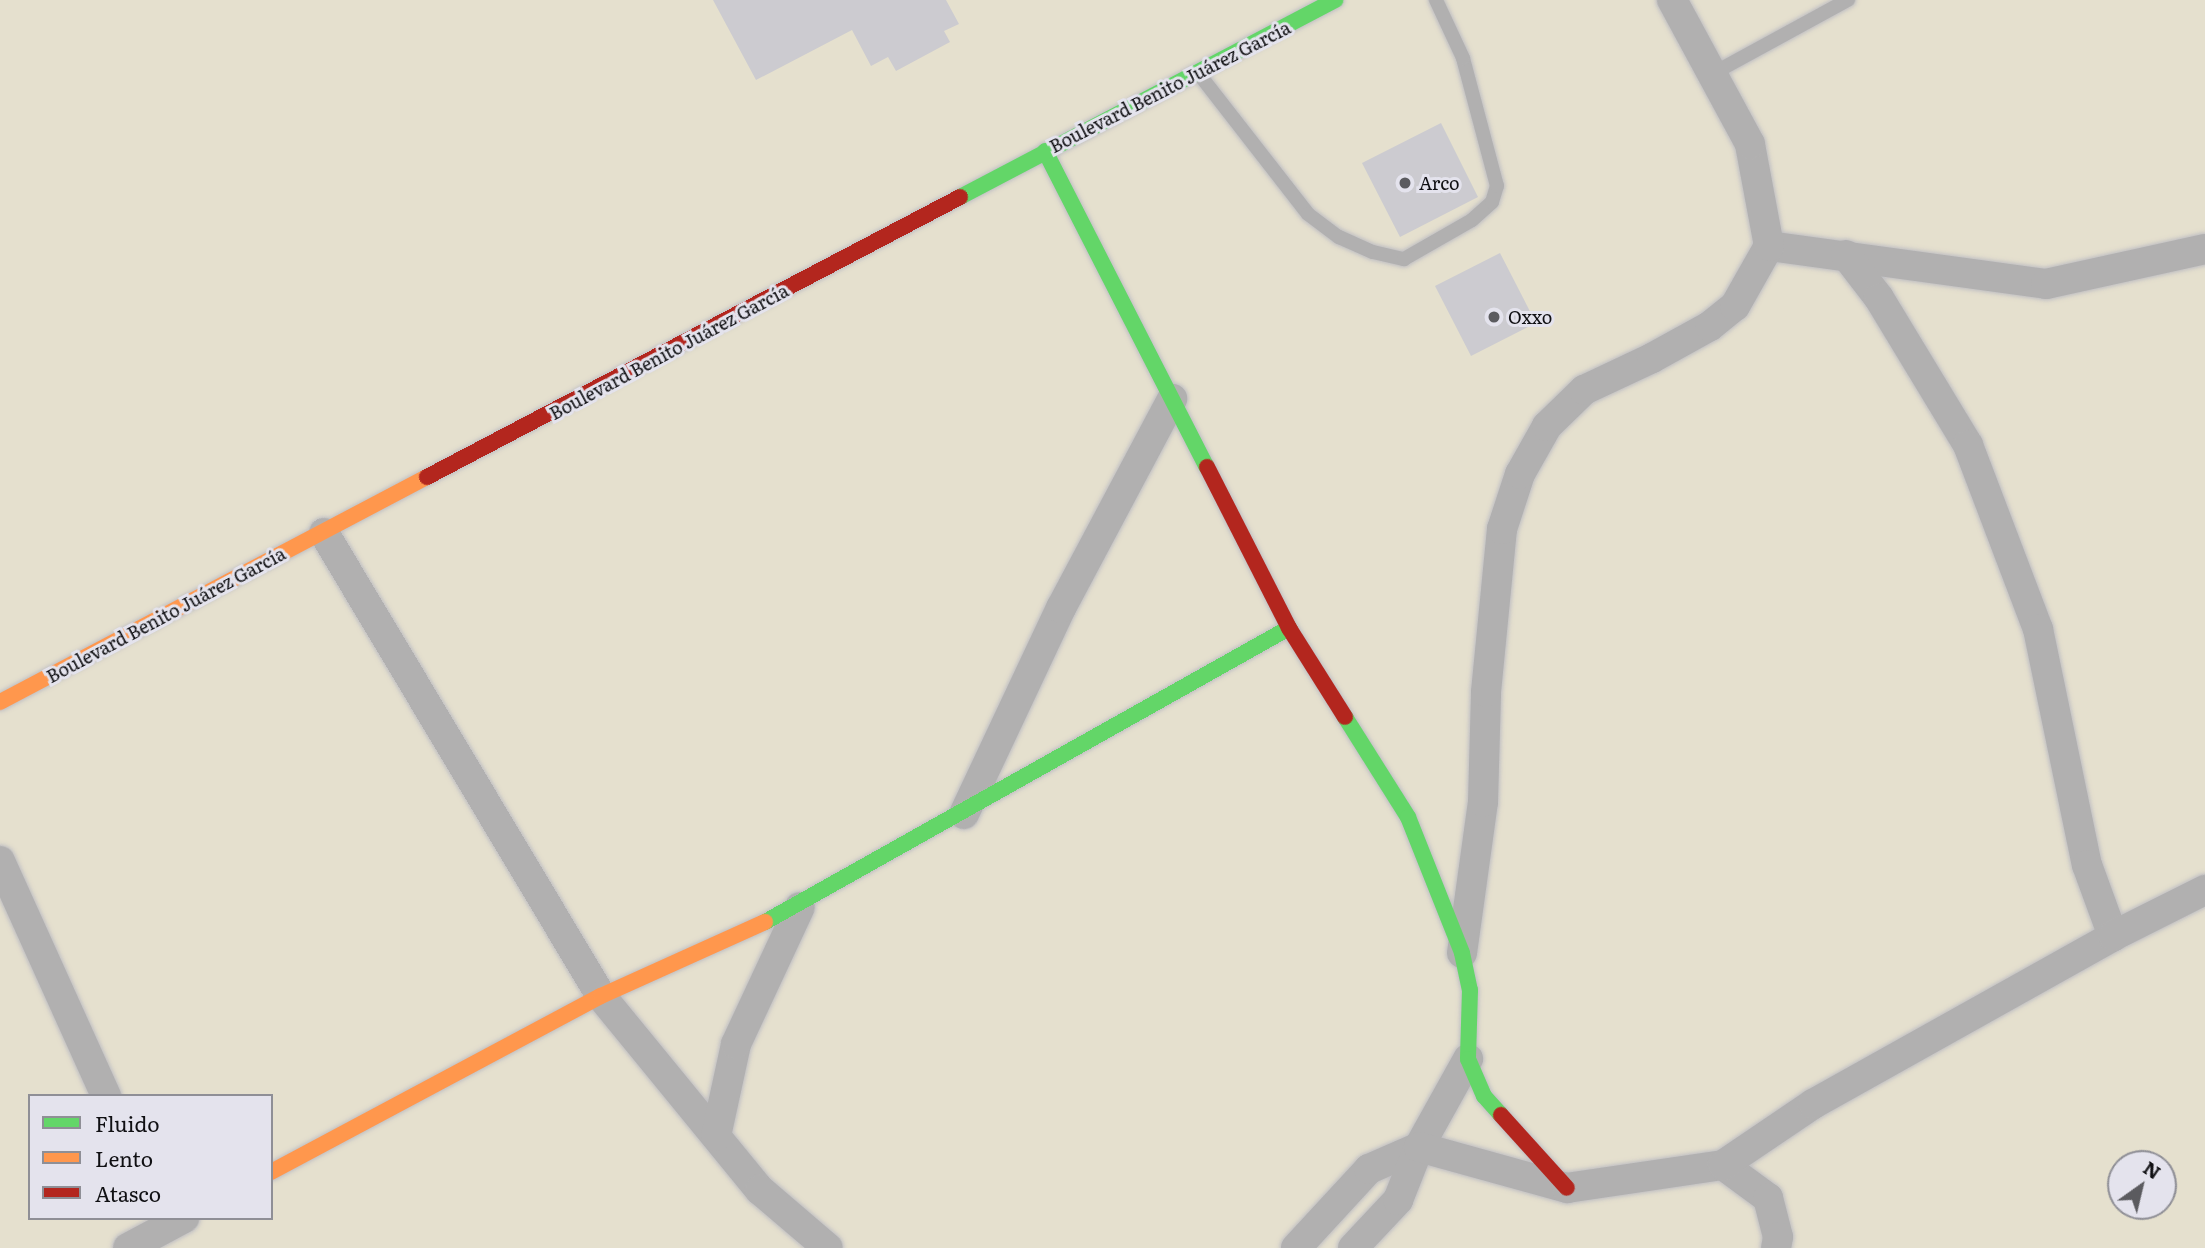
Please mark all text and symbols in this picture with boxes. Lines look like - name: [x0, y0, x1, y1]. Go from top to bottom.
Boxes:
- street label: Boulevard Benito Juárez García: [1046, 17, 1294, 157]
- place label: Arco: [1419, 172, 1460, 194]
- marker: Arco: [1397, 175, 1413, 191]
- street label: Boulevard Benito Juárez García: [546, 280, 792, 424]
- place label: Oxxo: [1508, 306, 1552, 328]
- marker: Oxxo: [1486, 309, 1502, 325]
- street label: Boulevard Benito Juárez García: [43, 543, 289, 687]
- legend: [28, 1094, 273, 1220]
- text: Fluido: [95, 1107, 159, 1138]
- text: Lento: [95, 1142, 153, 1173]
- north arrow: [2107, 1150, 2177, 1220]
- text: N: [2138, 1153, 2167, 1185]
- text: Atasco: [95, 1177, 161, 1208]

